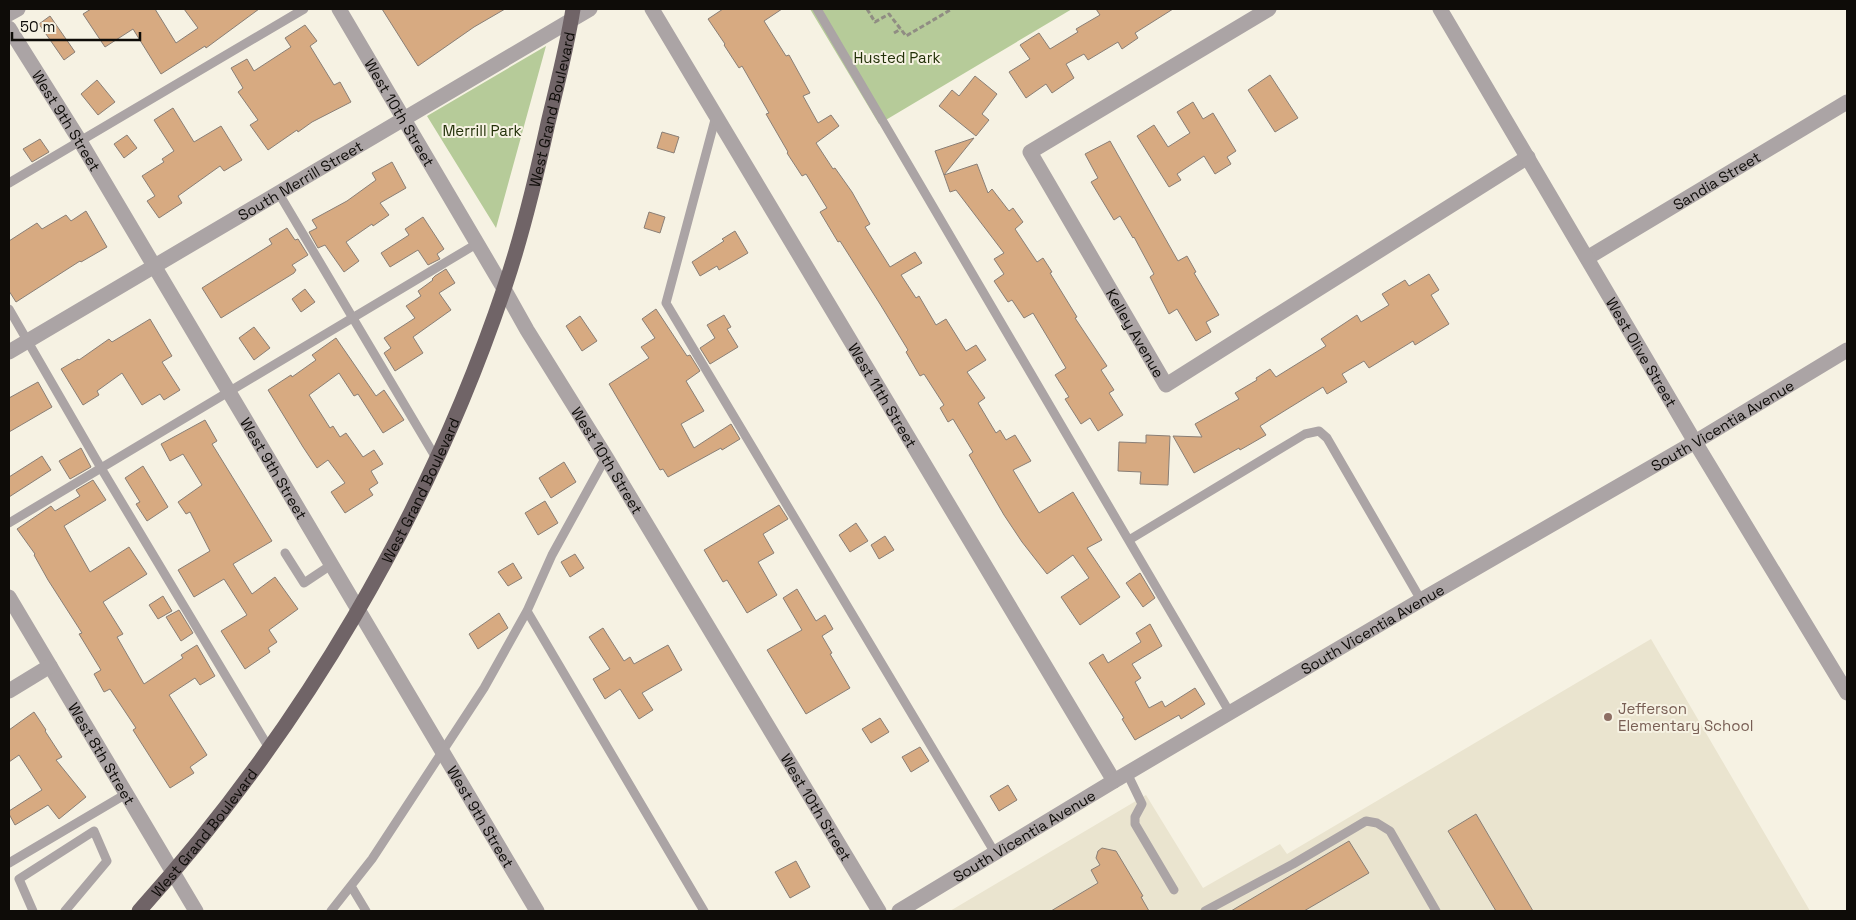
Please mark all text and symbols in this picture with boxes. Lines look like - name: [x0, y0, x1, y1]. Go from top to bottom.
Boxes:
- scale bar: [12, 10, 140, 42]
- text: 50 m: [20, 17, 55, 36]
- street label: West Grand Boulevard: [524, 30, 578, 189]
- park label: Husted Park: [854, 48, 940, 67]
- street label: West 10th Street: [361, 55, 439, 170]
- street label: West 9th Street: [28, 66, 105, 175]
- park label: Merrill Park: [442, 121, 522, 140]
- street label: South Merrill Street: [234, 136, 366, 224]
- street label: Sandia Street: [1669, 147, 1764, 214]
- street label: Kelley Avenue: [1102, 285, 1169, 381]
- street label: West Olive Street: [1602, 294, 1682, 410]
- street label: West 11th Street: [844, 339, 922, 451]
- street label: South Vicentia Avenue: [1647, 375, 1797, 475]
- street label: West 10th Street: [568, 403, 647, 517]
- street label: West 9th Street: [237, 414, 312, 523]
- street label: West Grand Boulevard: [377, 415, 463, 566]
- street label: South Vicentia Avenue: [1297, 579, 1447, 678]
- street label: West 8th Street: [64, 699, 140, 808]
- place label: Jefferson Elementary School: [1618, 699, 1754, 735]
- marker: Jefferson Elementary School: [1602, 711, 1614, 723]
- street label: West 10th Street: [777, 750, 856, 864]
- street label: West 9th Street: [443, 762, 519, 871]
- street label: West Grand Boulevard: [147, 764, 261, 901]
- street label: South Vicentia Avenue: [949, 785, 1099, 886]

